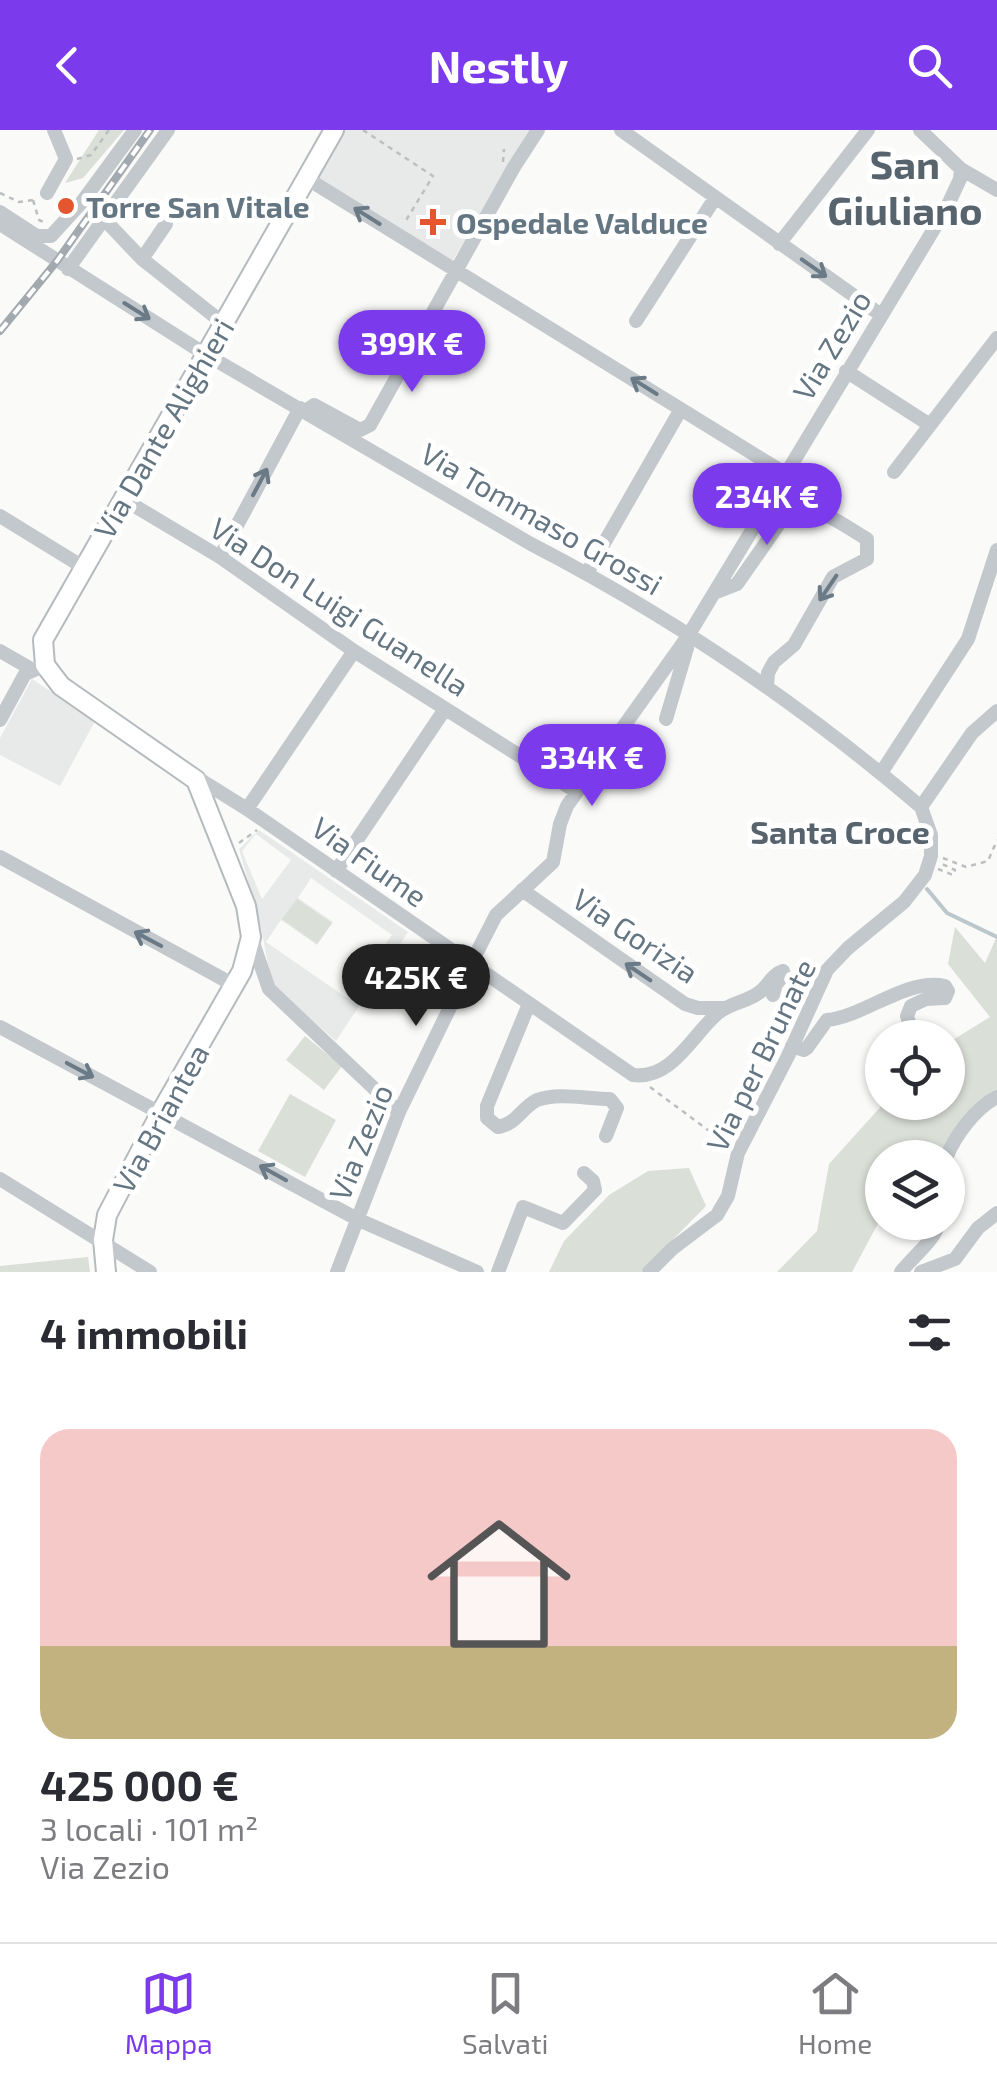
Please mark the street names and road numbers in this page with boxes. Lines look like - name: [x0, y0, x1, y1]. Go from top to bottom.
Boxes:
- street label: Via Zezio: [784, 284, 878, 406]
- street label: Via Dante Alighieri: [85, 311, 241, 545]
- street label: Via Tommaso Grossi: [415, 434, 669, 602]
- street label: Via Don Luigi Guanella: [204, 509, 476, 703]
- street label: Via Fiume: [306, 808, 434, 914]
- street label: Via Gorizia: [566, 880, 706, 990]
- street label: Via per Brunate: [698, 953, 822, 1157]
- street label: Via Briantea: [104, 1037, 216, 1199]
- street label: Via Zezio: [321, 1079, 399, 1205]

